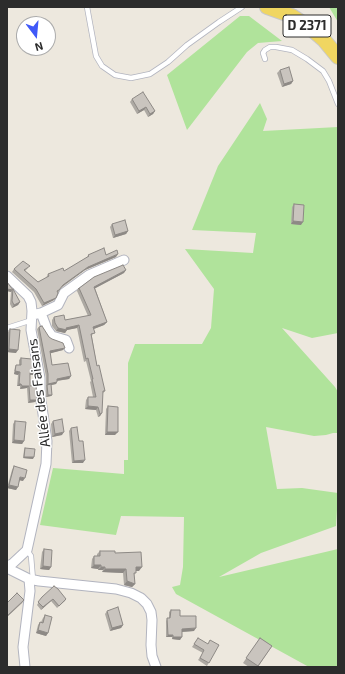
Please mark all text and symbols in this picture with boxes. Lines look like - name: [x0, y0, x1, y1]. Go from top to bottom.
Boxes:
- road number: D 2371: [283, 15, 331, 37]
- north arrow: [16, 16, 56, 56]
- text: N: [34, 40, 45, 54]
- street label: Allée des Faisans: [24, 338, 54, 448]

